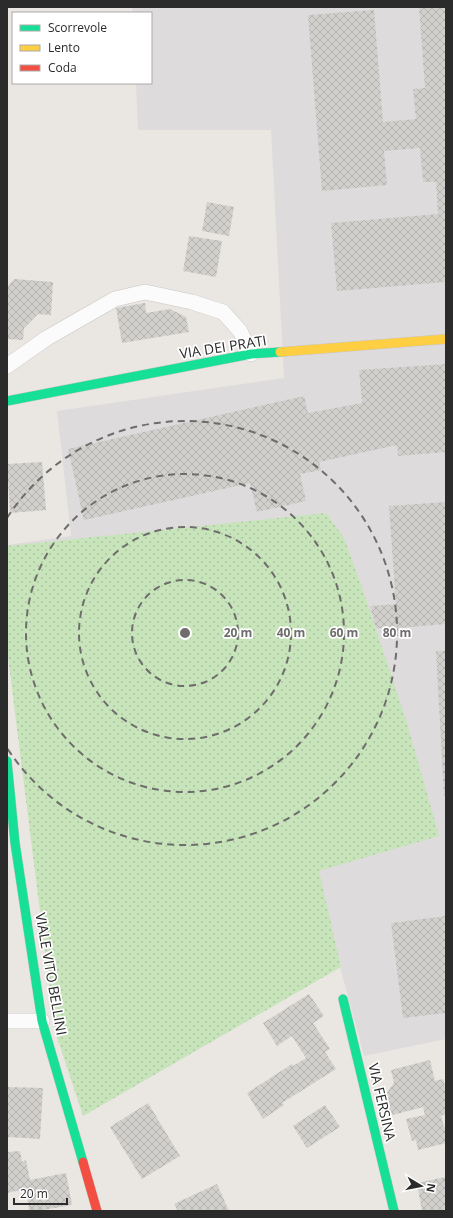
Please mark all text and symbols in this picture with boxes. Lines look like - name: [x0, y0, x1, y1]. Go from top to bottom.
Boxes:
- legend: [12, 12, 152, 84]
- text: Scorrevole: [48, 19, 107, 36]
- text: Lento: [48, 39, 80, 56]
- text: Coda: [48, 59, 77, 76]
- street label: VIA DEI PRATI: [178, 330, 268, 363]
- text: 20 m: [224, 624, 252, 641]
- text: 40 m: [277, 624, 305, 641]
- text: 60 m: [330, 624, 358, 641]
- text: 80 m: [383, 624, 411, 641]
- centre of rings: [178, 626, 192, 640]
- street label: VIALE VITO BELLINI: [31, 911, 72, 1037]
- street label: VIA FERSINA: [364, 1061, 401, 1143]
- north arrow: [401, 1166, 441, 1206]
- scale bar: [14, 1180, 67, 1206]
- text: N: [423, 1182, 440, 1194]
- text: 20 m: [20, 1185, 48, 1202]

